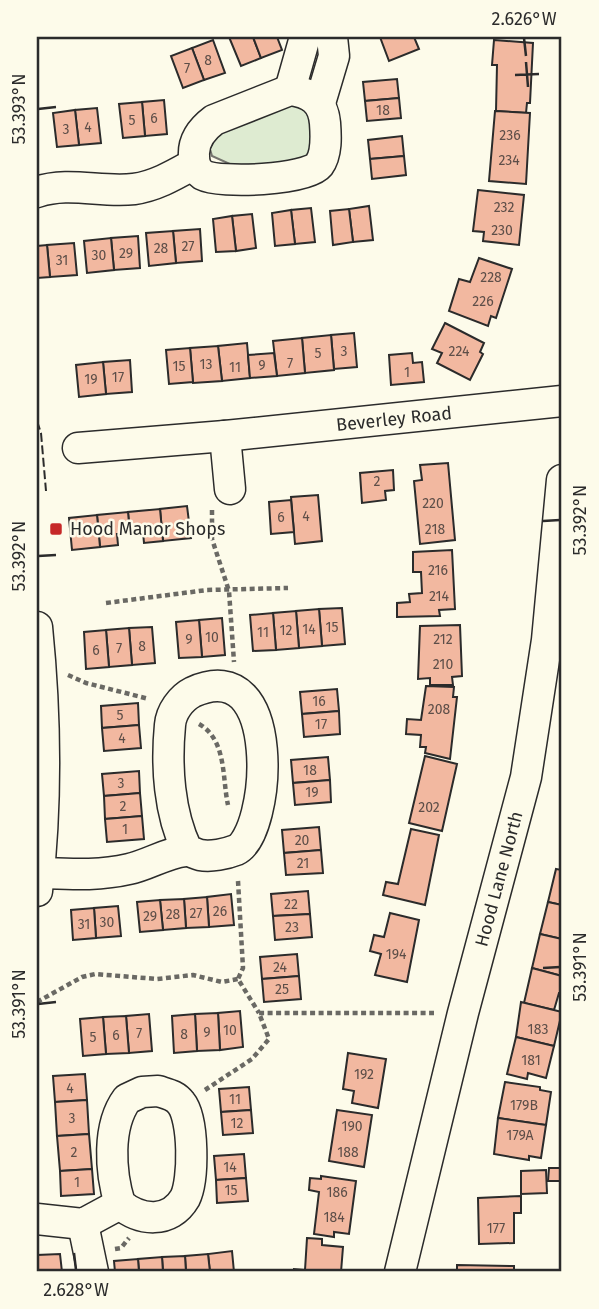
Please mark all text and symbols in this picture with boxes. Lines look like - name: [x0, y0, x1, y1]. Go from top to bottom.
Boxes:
- text: 2.626°W: [491, 8, 557, 30]
- house number: 8: [204, 52, 212, 69]
- house number: 7: [184, 60, 190, 77]
- text: 53.393°N: [8, 74, 30, 144]
- house number: 18: [376, 102, 390, 119]
- house number: 6: [150, 110, 158, 127]
- house number: 5: [128, 112, 136, 129]
- house number: 4: [84, 119, 92, 136]
- house number: 3: [63, 121, 70, 138]
- house number: 236: [499, 127, 521, 144]
- house number: 234: [498, 152, 520, 169]
- house number: 232: [494, 199, 514, 216]
- house number: 230: [491, 222, 513, 239]
- house number: 27: [181, 238, 195, 255]
- house number: 28: [154, 240, 169, 257]
- house number: 29: [119, 245, 133, 262]
- house number: 30: [92, 247, 107, 264]
- house number: 31: [56, 252, 68, 269]
- house number: 228: [480, 269, 502, 286]
- house number: 226: [472, 293, 494, 310]
- house number: 3: [341, 343, 348, 360]
- house number: 224: [449, 343, 470, 360]
- house number: 5: [314, 345, 322, 362]
- house number: 7: [287, 355, 293, 372]
- house number: 13: [199, 356, 213, 373]
- house number: 9: [258, 357, 266, 374]
- house number: 15: [172, 358, 186, 375]
- house number: 11: [229, 359, 241, 376]
- house number: 1: [404, 364, 410, 381]
- house number: 17: [112, 369, 124, 386]
- house number: 19: [84, 371, 98, 388]
- street label: Beverley Road: [335, 402, 453, 436]
- house number: 2: [374, 473, 381, 490]
- text: 53.392°N: [569, 485, 591, 555]
- house number: 220: [422, 495, 444, 512]
- house number: 4: [302, 508, 310, 525]
- house number: 6: [277, 509, 285, 526]
- place label: Hood Manor Shops: [70, 518, 225, 540]
- text: 53.392°N: [8, 521, 30, 591]
- marker: Hood Manor Shops: [48, 521, 64, 537]
- house number: 218: [425, 521, 445, 538]
- house number: 216: [428, 562, 448, 579]
- house number: 214: [429, 588, 450, 605]
- house number: 15: [325, 619, 339, 636]
- house number: 14: [302, 621, 316, 638]
- house number: 12: [280, 622, 293, 639]
- house number: 11: [257, 624, 269, 641]
- house number: 10: [205, 629, 219, 646]
- house number: 9: [185, 631, 193, 648]
- house number: 212: [433, 631, 453, 648]
- house number: 8: [138, 638, 146, 655]
- house number: 7: [116, 640, 122, 657]
- house number: 6: [92, 642, 100, 659]
- house number: 210: [433, 656, 453, 673]
- house number: 16: [312, 693, 326, 710]
- house number: 208: [428, 701, 451, 718]
- house number: 5: [116, 707, 124, 724]
- house number: 17: [315, 716, 327, 733]
- house number: 4: [118, 730, 126, 747]
- house number: 18: [303, 762, 317, 779]
- house number: 3: [118, 775, 125, 792]
- house number: 19: [305, 784, 319, 801]
- house number: 2: [120, 798, 127, 815]
- house number: 202: [418, 799, 440, 816]
- street label: Hood Lane North: [470, 809, 528, 949]
- house number: 1: [122, 821, 128, 838]
- house number: 20: [295, 832, 310, 849]
- house number: 21: [297, 855, 309, 872]
- house number: 22: [284, 896, 298, 913]
- house number: 26: [213, 903, 227, 920]
- house number: 27: [189, 905, 203, 922]
- house number: 28: [166, 906, 181, 923]
- house number: 29: [143, 908, 157, 925]
- house number: 30: [100, 914, 115, 931]
- house number: 31: [78, 916, 90, 933]
- house number: 23: [285, 919, 299, 936]
- text: 53.391°N: [569, 932, 591, 1002]
- house number: 194: [386, 946, 407, 963]
- house number: 24: [273, 959, 288, 976]
- text: 53.391°N: [8, 969, 30, 1039]
- house number: 25: [275, 981, 289, 998]
- house number: 183: [528, 1021, 548, 1038]
- house number: 10: [223, 1022, 237, 1039]
- house number: 9: [203, 1024, 211, 1041]
- house number: 7: [136, 1025, 142, 1042]
- house number: 8: [180, 1026, 188, 1043]
- house number: 6: [112, 1027, 120, 1044]
- house number: 5: [89, 1029, 97, 1046]
- house number: 181: [521, 1052, 541, 1069]
- house number: 192: [354, 1066, 374, 1083]
- house number: 4: [66, 1080, 74, 1097]
- house number: 11: [229, 1091, 241, 1108]
- house number: 179B: [510, 1097, 538, 1114]
- house number: 3: [69, 1110, 76, 1127]
- house number: 12: [231, 1115, 244, 1132]
- house number: 190: [341, 1118, 363, 1135]
- house number: 179A: [506, 1127, 534, 1144]
- house number: 2: [71, 1144, 78, 1161]
- house number: 188: [337, 1144, 359, 1161]
- house number: 14: [223, 1159, 237, 1176]
- house number: 1: [74, 1174, 80, 1191]
- house number: 15: [224, 1182, 238, 1199]
- house number: 186: [326, 1184, 348, 1201]
- house number: 184: [323, 1209, 345, 1226]
- house number: 177: [487, 1220, 505, 1237]
- text: 2.628°W: [43, 1279, 109, 1301]

